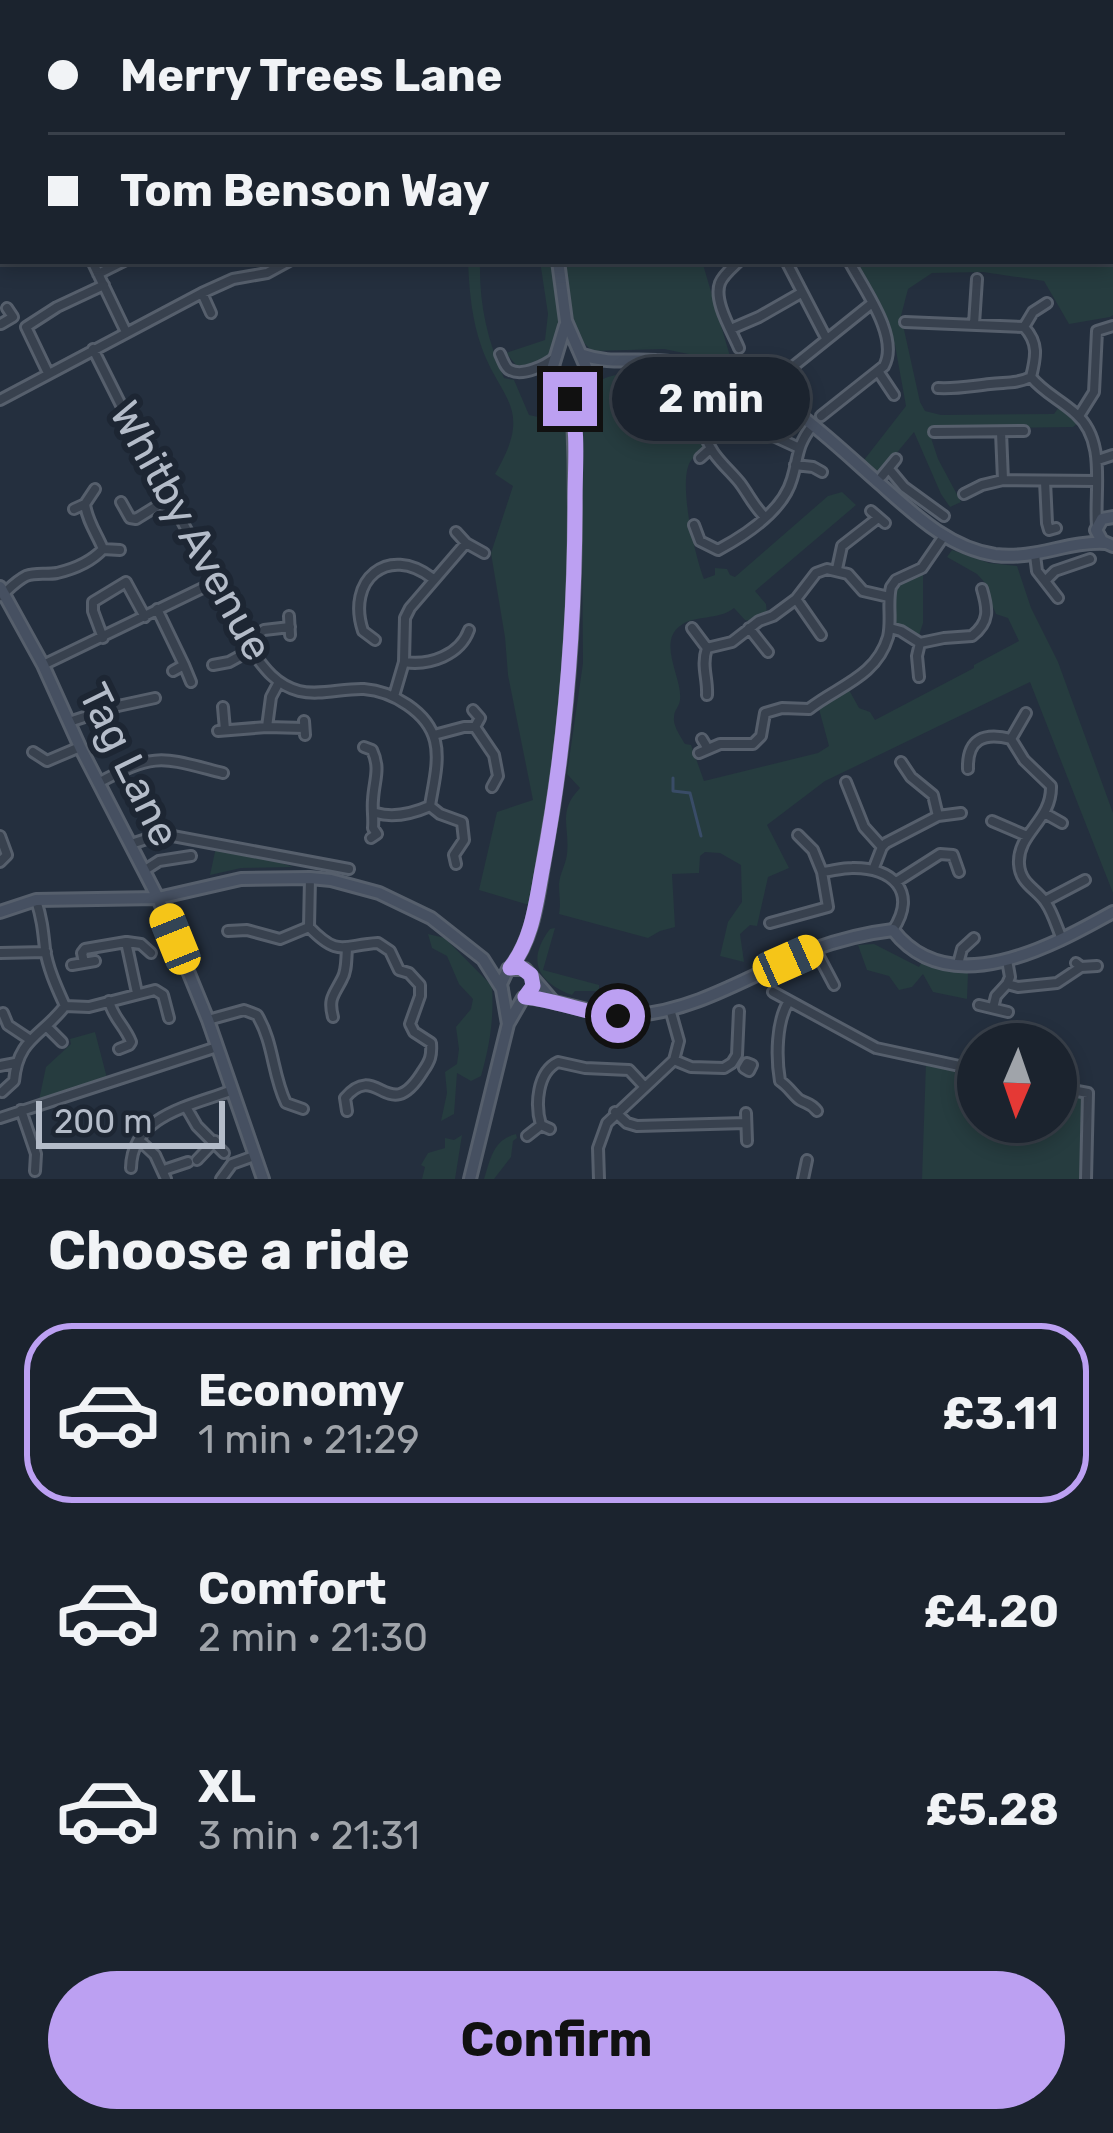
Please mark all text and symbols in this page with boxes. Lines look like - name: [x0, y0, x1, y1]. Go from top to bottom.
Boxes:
- text: Merry Trees Lane: [120, 49, 502, 102]
- text: Tom Benson Way: [120, 164, 490, 217]
- callout: 2 min: [612, 357, 810, 441]
- route end: [543, 372, 597, 426]
- text: 2 min: [658, 376, 764, 422]
- street label: Whitby Avenue: [99, 393, 283, 669]
- street label: Tag Lane: [68, 675, 190, 855]
- car: [145, 899, 205, 979]
- car: [748, 930, 828, 992]
- route start: [591, 989, 645, 1043]
- north arrow: [957, 1023, 1077, 1143]
- map controls: [957, 1023, 1077, 1143]
- scale bar: [36, 1095, 225, 1148]
- text: 200 m: [54, 1102, 153, 1141]
- text: Choose a ride: [48, 1219, 410, 1283]
- icon: car: [54, 1359, 162, 1467]
- text: Economy: [198, 1364, 404, 1417]
- text: £3.11: [942, 1387, 1059, 1440]
- text: 1 min · 21:29: [198, 1417, 420, 1463]
- icon: car: [54, 1557, 162, 1665]
- text: Comfort: [198, 1562, 387, 1615]
- text: £4.20: [924, 1585, 1059, 1638]
- text: 2 min · 21:30: [198, 1615, 428, 1661]
- icon: car: [54, 1755, 162, 1863]
- text: XL: [198, 1760, 256, 1813]
- text: £5.28: [925, 1783, 1059, 1836]
- text: 3 min · 21:31: [198, 1813, 420, 1859]
- button: Confirm: [48, 1971, 1065, 2109]

